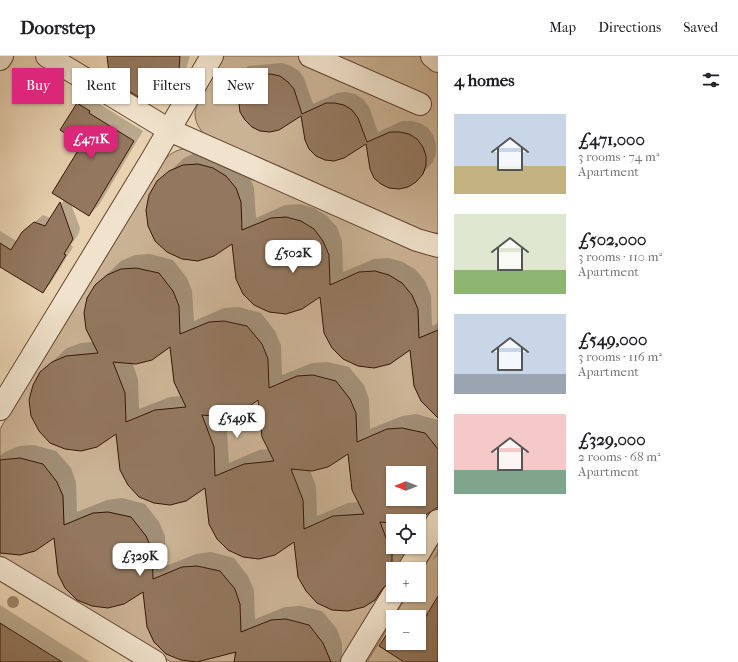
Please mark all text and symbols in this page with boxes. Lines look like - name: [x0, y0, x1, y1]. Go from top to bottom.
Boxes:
- text: Doorstep: [20, 17, 95, 39]
- text: Map: [549, 19, 576, 36]
- text: Directions: [598, 19, 661, 36]
- text: Saved: [683, 19, 718, 36]
- chip: Buy: [12, 68, 64, 104]
- chip: Rent: [72, 68, 130, 104]
- chip: Filters: [138, 68, 205, 104]
- chip: New: [213, 68, 268, 104]
- icon: filters: [700, 69, 722, 91]
- text: 4 homes: [454, 70, 514, 90]
- pin: £471K: [63, 126, 119, 160]
- text: £471,000: [578, 129, 645, 149]
- icon: home: [486, 130, 534, 178]
- text: £471K: [73, 131, 109, 146]
- text: 3 rooms · 74 m²: [578, 149, 659, 164]
- text: Apartment: [578, 164, 639, 179]
- text: £502,000: [578, 229, 646, 249]
- icon: home: [486, 230, 534, 278]
- pin: £502K: [265, 240, 321, 274]
- text: £502K: [274, 245, 312, 260]
- text: 3 rooms · 110 m²: [578, 249, 662, 264]
- text: Apartment: [578, 264, 639, 279]
- text: £549,000: [578, 329, 647, 349]
- icon: home: [486, 330, 534, 378]
- text: 3 rooms · 116 m²: [578, 349, 662, 364]
- text: Apartment: [578, 364, 639, 379]
- pin: £549K: [209, 405, 265, 439]
- text: £549K: [218, 410, 256, 425]
- text: £329,000: [578, 429, 646, 449]
- icon: home: [486, 430, 534, 478]
- text: 2 rooms · 68 m²: [578, 449, 661, 464]
- text: Apartment: [578, 464, 639, 479]
- north arrow: [386, 466, 426, 506]
- map controls: [386, 466, 426, 650]
- button: locate: [386, 514, 426, 554]
- pin: £329K: [112, 543, 168, 577]
- text: £329K: [122, 548, 158, 563]
- button: +: [386, 562, 426, 602]
- button: −: [386, 610, 426, 650]

